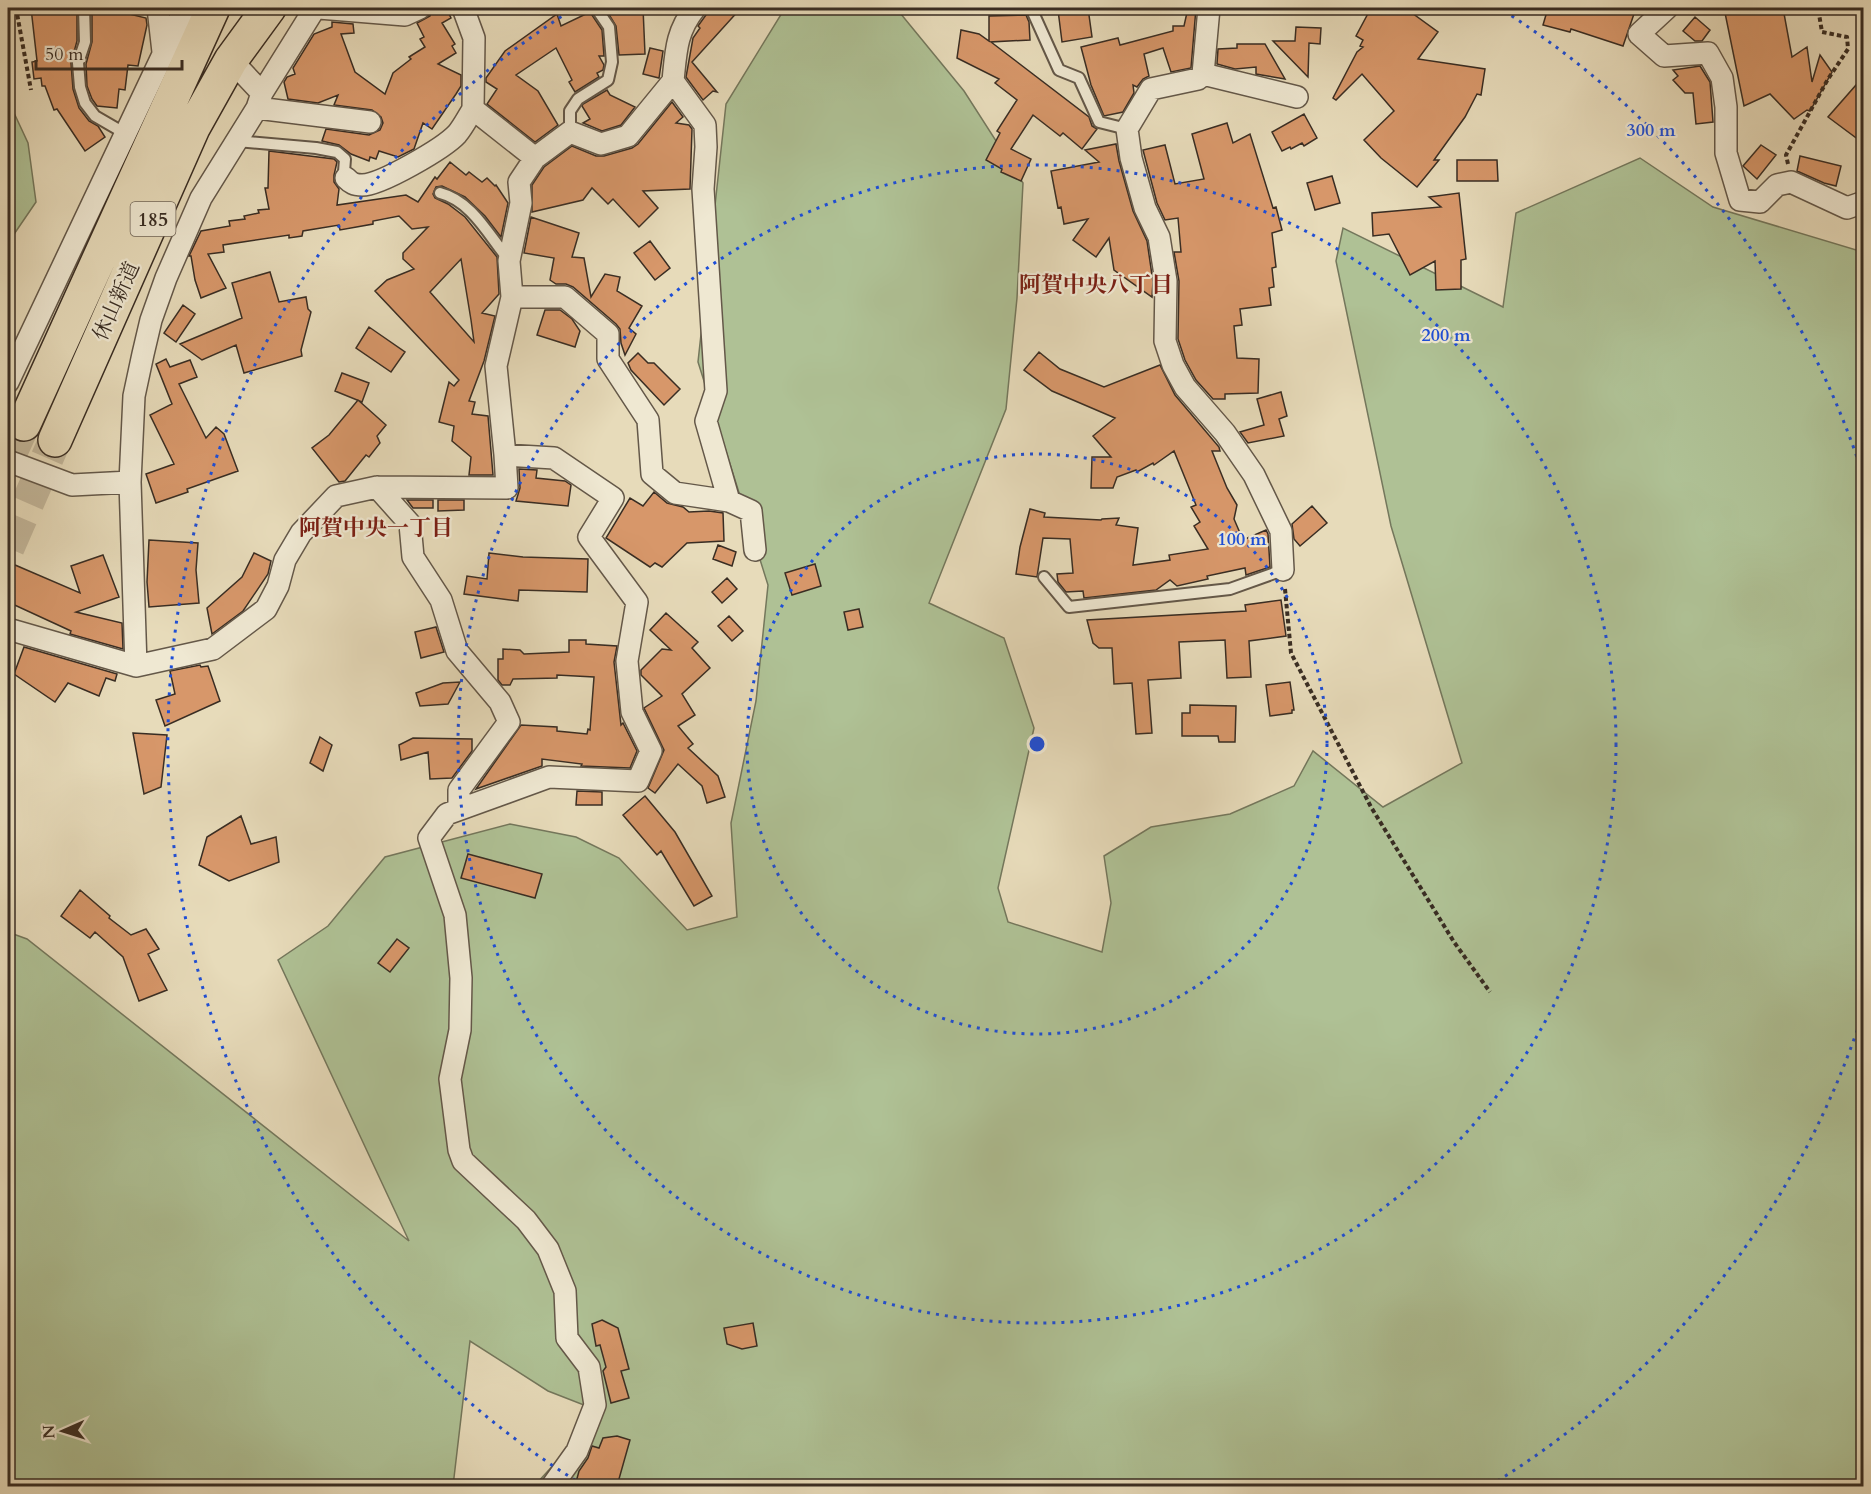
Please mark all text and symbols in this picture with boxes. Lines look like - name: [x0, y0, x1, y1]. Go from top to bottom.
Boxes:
- scale bar: [36, 33, 182, 71]
- text: 50 m: [45, 42, 84, 67]
- text: 300 m: [1626, 118, 1676, 143]
- road number: 185: [130, 202, 176, 236]
- street label: 休山新道: [86, 257, 147, 345]
- district label: 阿賀中央八丁目: [1019, 270, 1173, 300]
- text: 200 m: [1421, 323, 1471, 348]
- district label: 阿賀中央一丁目: [299, 513, 453, 543]
- text: 100 m: [1217, 527, 1267, 552]
- centre of rings: [1027, 734, 1047, 754]
- north arrow: [33, 1401, 93, 1461]
- text: N: [38, 1424, 60, 1439]

